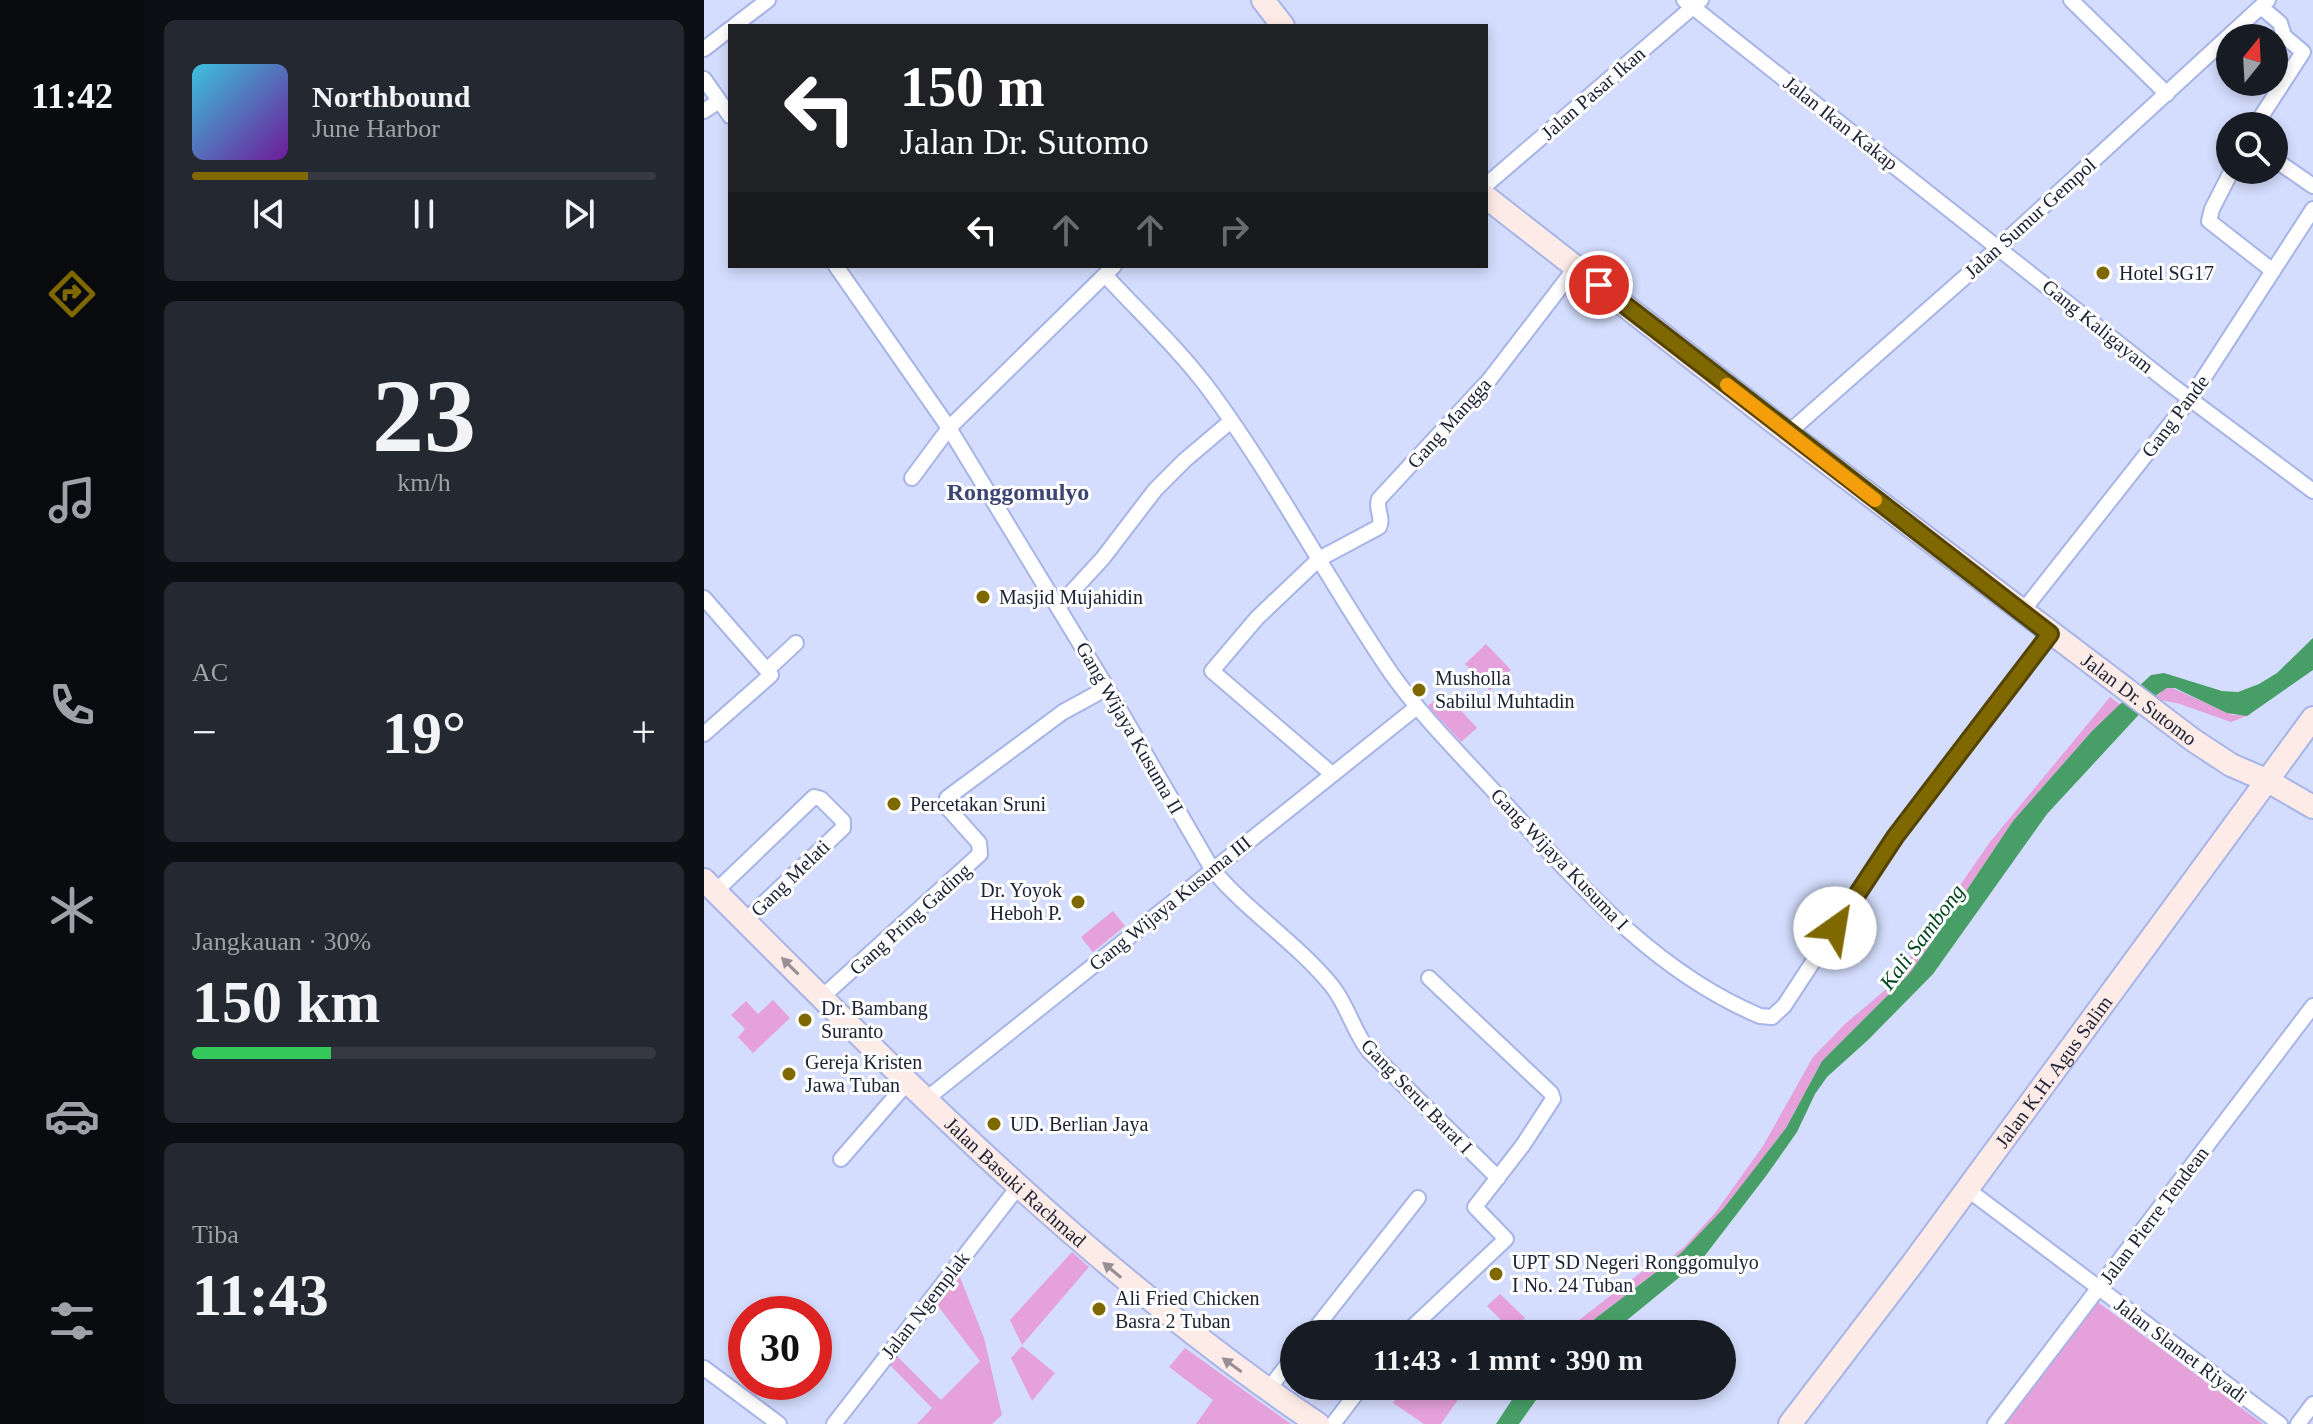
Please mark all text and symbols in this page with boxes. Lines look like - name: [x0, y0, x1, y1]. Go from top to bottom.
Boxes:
- north arrow: [2216, 24, 2288, 96]
- map controls: [2216, 24, 2288, 184]
- street label: Jalan Pasar Ikan: [1537, 42, 1649, 144]
- icon: left: [768, 56, 872, 160]
- text: 150 m: [900, 56, 1045, 118]
- street label: Jalan Ikan Kakap: [1779, 72, 1902, 175]
- text: 11:42: [31, 76, 113, 116]
- text: Northbound: [312, 80, 470, 113]
- button: search: [2216, 112, 2288, 184]
- text: June Harbor: [312, 114, 440, 143]
- text: Jalan Dr. Sutomo: [900, 122, 1149, 162]
- street label: Jalan Sumur Gempol: [1960, 153, 2101, 283]
- icon: previous: [247, 192, 291, 236]
- icon: pause: [402, 192, 446, 236]
- icon: next: [557, 192, 601, 236]
- icon: left: [960, 208, 1004, 252]
- icon: ahead: [1044, 208, 1088, 252]
- icon: ahead: [1128, 208, 1172, 252]
- icon: right: [1212, 208, 1256, 252]
- pin: [1565, 251, 1633, 319]
- place label: Hotel SG17: [2119, 262, 2214, 284]
- icon: arrive: [1577, 263, 1621, 307]
- marker: Hotel SG17: [2094, 264, 2112, 282]
- icon: directions: [44, 266, 100, 322]
- street label: Gang Kaligayam: [2038, 275, 2158, 378]
- text: 23: [372, 358, 476, 473]
- street label: Gang Pande: [2137, 370, 2214, 462]
- street label: Gang Mangga: [1403, 373, 1496, 473]
- text: km/h: [397, 468, 451, 497]
- icon: music: [44, 472, 100, 528]
- district label: Ronggomulyo: [947, 479, 1089, 505]
- place label: Masjid Mujahidin: [999, 586, 1143, 609]
- marker: Masjid Mujahidin: [974, 588, 992, 606]
- street label: Gang Wijaya Kusuma II: [1071, 638, 1188, 818]
- street label: Jalan Dr. Sutomo: [2077, 649, 2201, 750]
- text: AC: [192, 658, 228, 687]
- place label: Musholla Sabilul Muhtadin: [1435, 667, 1574, 712]
- icon: phone: [44, 677, 100, 733]
- marker: Musholla Sabilul Muhtadin: [1410, 681, 1428, 699]
- text: 19°: [382, 700, 466, 766]
- text: −: [192, 708, 217, 757]
- text: +: [631, 708, 656, 757]
- street label: Gang Wijaya Kusuma I: [1486, 784, 1633, 935]
- place label: Percetakan Sruni: [910, 793, 1047, 815]
- marker: Percetakan Sruni: [885, 795, 903, 813]
- street label: Gang Wijaya Kusuma III: [1085, 831, 1256, 976]
- street label: Gang Melati: [746, 835, 835, 922]
- street label: Gang Pring Gading: [845, 859, 976, 980]
- place label: Dr. Yoyok Heboh P.: [980, 879, 1062, 924]
- water label: Kali Sambong: [1874, 879, 1970, 995]
- icon: climate: [44, 882, 100, 938]
- position arrow: [1793, 886, 1877, 970]
- marker: Dr. Yoyok Heboh P.: [1069, 893, 1087, 911]
- text: Jangkauan · 30%: [192, 927, 371, 956]
- one-way arrow: [781, 957, 800, 976]
- text: 150 km: [192, 969, 380, 1035]
- street label: Jalan K.H. Agus Salim: [1990, 991, 2117, 1152]
- place label: Dr. Bambang Suranto: [821, 997, 928, 1042]
- marker: Dr. Bambang Suranto: [796, 1011, 814, 1029]
- street label: Gang Serut Barat I: [1356, 1034, 1477, 1158]
- place label: Gereja Kristen Jawa Tuban: [805, 1051, 922, 1096]
- marker: Gereja Kristen Jawa Tuban: [780, 1065, 798, 1083]
- icon: car: [44, 1088, 100, 1144]
- street label: Jalan Basuki Rachmad: [941, 1113, 1090, 1251]
- place label: UD. Berlian Jaya: [1010, 1113, 1148, 1136]
- marker: UD. Berlian Jaya: [985, 1115, 1003, 1133]
- street label: Jalan Pierre Tendean: [2095, 1142, 2213, 1288]
- text: Tiba: [192, 1220, 239, 1249]
- street label: Jalan Ngemplak: [876, 1247, 974, 1363]
- place label: UPT SD Negeri Ronggomulyo I No. 24 Tuban: [1512, 1251, 1759, 1296]
- text: 11:43: [192, 1262, 329, 1328]
- one-way arrow: [1102, 1262, 1122, 1279]
- marker: UPT SD Negeri Ronggomulyo I No. 24 Tuban: [1487, 1265, 1505, 1283]
- place label: Ali Fried Chicken Basra 2 Tuban: [1115, 1287, 1259, 1332]
- icon: filters: [44, 1293, 100, 1349]
- street label: Jalan Slamet Riyadi: [2110, 1293, 2252, 1408]
- speed limit sign: 30: [728, 1296, 832, 1400]
- marker: Ali Fried Chicken Basra 2 Tuban: [1090, 1300, 1108, 1318]
- text: 11:43 · 1 mnt · 390 m: [1373, 1343, 1643, 1376]
- one-way arrow: [1222, 1358, 1243, 1373]

